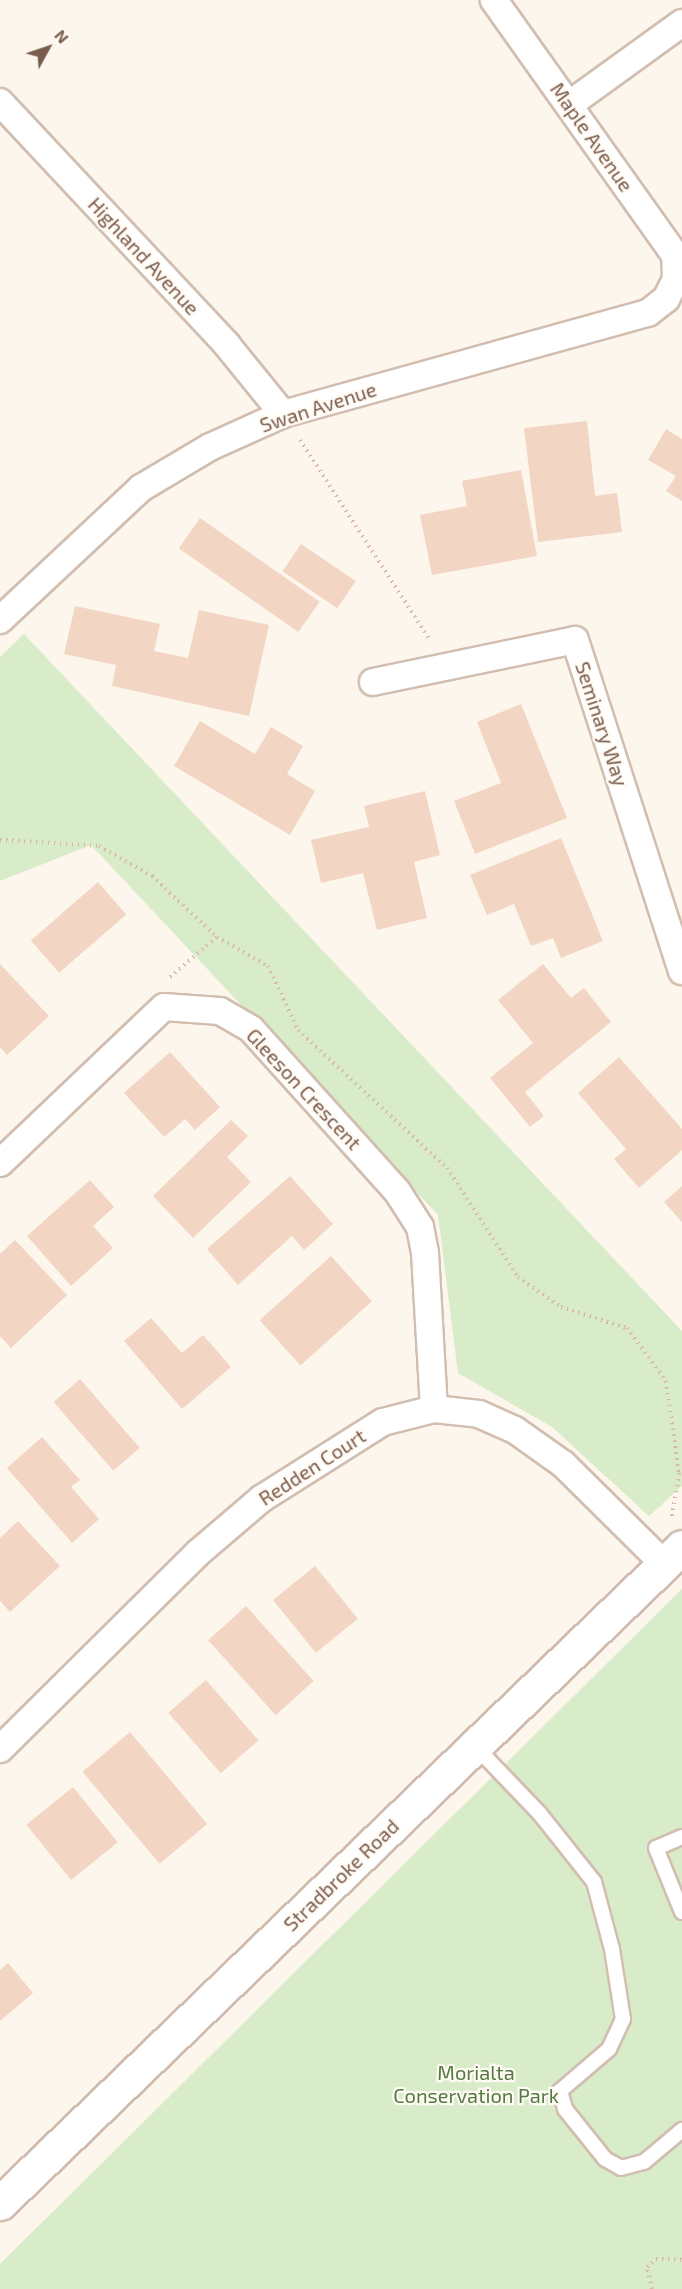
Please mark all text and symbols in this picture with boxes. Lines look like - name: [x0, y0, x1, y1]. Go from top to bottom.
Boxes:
- north arrow: [18, 18, 78, 78]
- text: N: [51, 26, 73, 47]
- street label: Maple Avenue: [545, 78, 639, 196]
- street label: Highland Avenue: [83, 192, 205, 320]
- street label: Swan Avenue: [256, 377, 380, 437]
- street label: Seminary Way: [570, 658, 634, 790]
- street label: Gleeson Crescent: [242, 1023, 366, 1155]
- street label: Redden Court: [254, 1424, 370, 1510]
- street label: Stradbroke Road: [278, 1814, 404, 1936]
- park label: Morialta Conservation Park: [393, 2060, 559, 2107]

